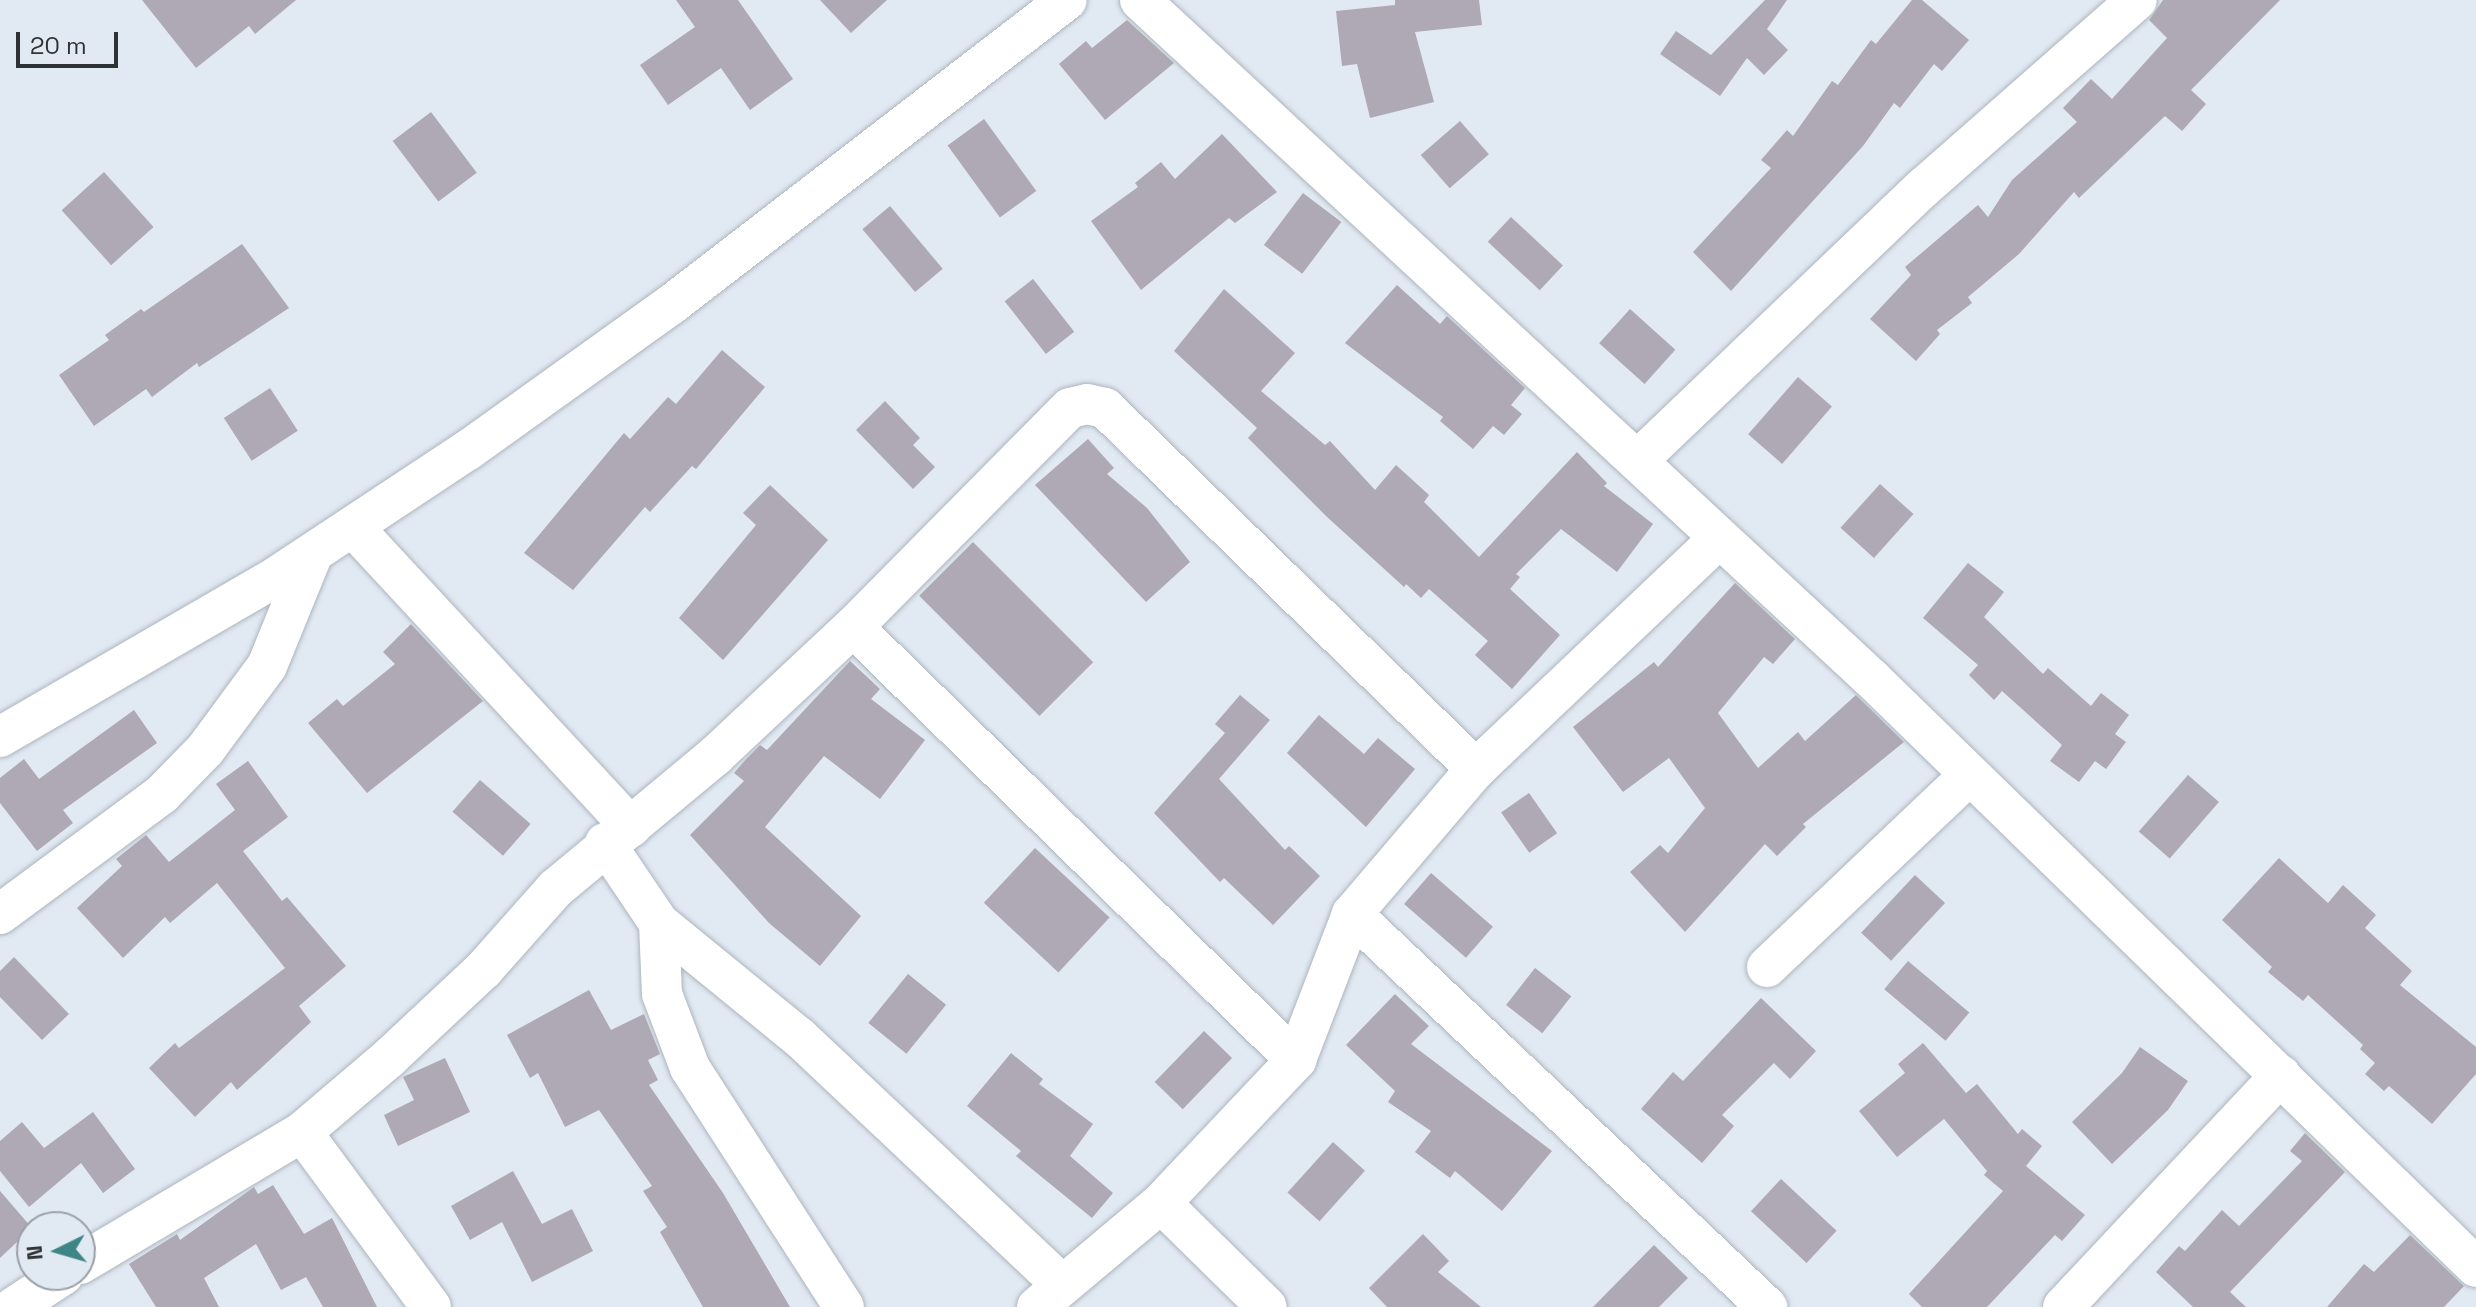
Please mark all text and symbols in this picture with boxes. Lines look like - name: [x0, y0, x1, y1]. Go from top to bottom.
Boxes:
- scale bar: [20, 16, 122, 66]
- text: 20 m: [30, 30, 87, 61]
- north arrow: [16, 1211, 96, 1291]
- text: N: [19, 1244, 49, 1261]

